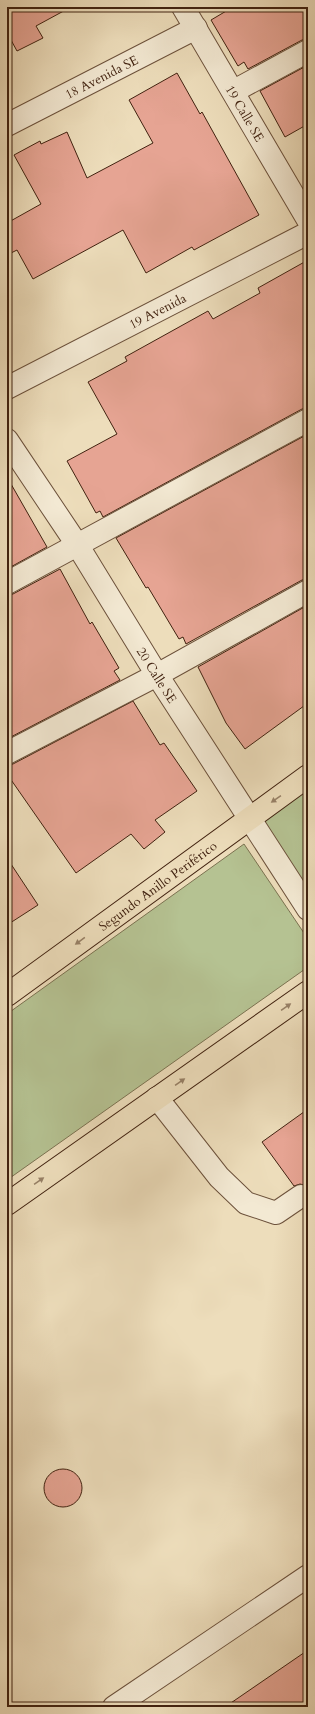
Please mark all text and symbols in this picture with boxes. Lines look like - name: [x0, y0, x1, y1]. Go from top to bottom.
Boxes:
- street label: 18 Avenida SE: [62, 51, 142, 104]
- street label: 19 Calle SE: [221, 82, 268, 145]
- street label: 19 Avenida: [126, 289, 190, 334]
- street label: 20 Calle SE: [132, 644, 181, 707]
- one-way arrow: [271, 795, 281, 803]
- street label: Segundo Anillo Periférico: [95, 837, 221, 936]
- one-way arrow: [75, 937, 86, 945]
- one-way arrow: [281, 1003, 291, 1011]
- one-way arrow: [174, 1078, 185, 1086]
- one-way arrow: [34, 1177, 44, 1185]

